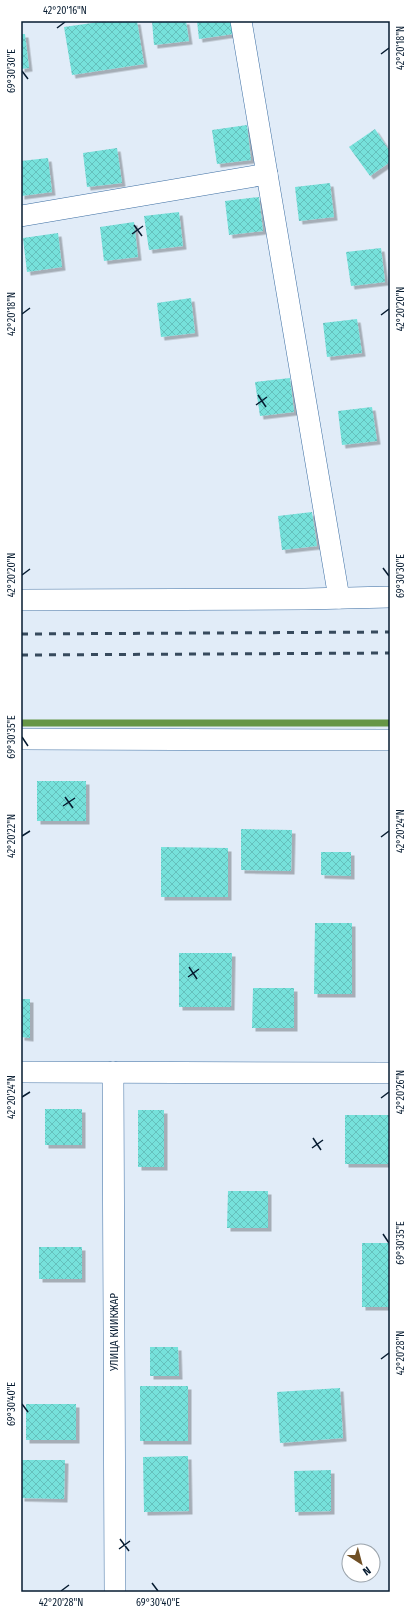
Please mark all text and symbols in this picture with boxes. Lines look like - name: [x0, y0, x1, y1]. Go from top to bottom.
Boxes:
- text: 42°20'16"N: [43, 5, 87, 17]
- text: 42°20'18"N: [395, 26, 407, 70]
- text: 69°30'30"E: [6, 49, 18, 93]
- text: 42°20'20"N: [395, 287, 407, 331]
- text: 42°20'18"N: [6, 292, 18, 336]
- text: 42°20'20"N: [6, 553, 18, 597]
- text: 69°30'30"E: [395, 554, 407, 598]
- text: 69°30'35"E: [6, 715, 18, 759]
- text: 42°20'24"N: [395, 809, 407, 853]
- text: 42°20'22"N: [6, 814, 18, 858]
- text: 42°20'26"N: [395, 1070, 407, 1114]
- text: 42°20'24"N: [6, 1075, 18, 1119]
- text: 69°30'35"E: [395, 1221, 407, 1265]
- street label: УЛИЦА КИИКЖАР: [108, 1293, 121, 1372]
- text: 42°20'28"N: [395, 1331, 407, 1375]
- text: 69°30'40"E: [6, 1382, 18, 1426]
- north arrow: [341, 1543, 381, 1583]
- text: N: [360, 1563, 373, 1578]
- text: 42°20'28"N: [39, 1597, 83, 1609]
- text: 69°30'40"E: [136, 1597, 180, 1609]

